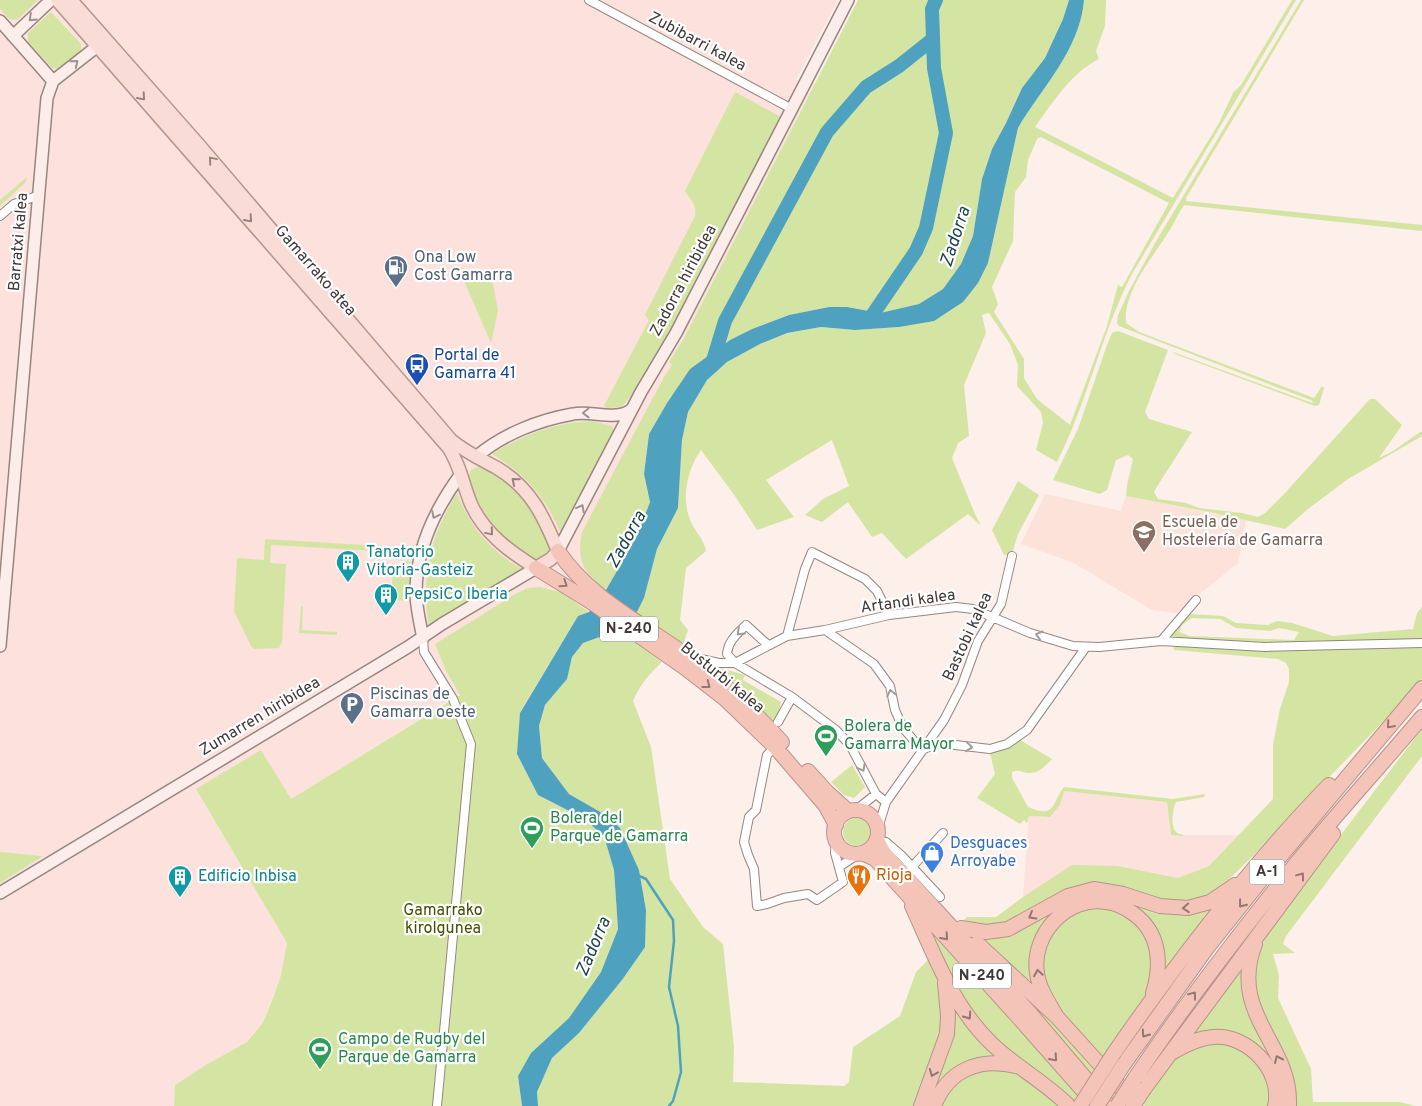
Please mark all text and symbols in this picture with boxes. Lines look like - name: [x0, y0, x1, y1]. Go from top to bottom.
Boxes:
- street label: Zubibarri kalea: [645, 8, 749, 76]
- one-way arrow: [29, 12, 38, 21]
- one-way arrow: [69, 61, 78, 69]
- one-way arrow: [136, 91, 145, 100]
- one-way arrow: [209, 156, 218, 165]
- street label: Barratxi kalea: [5, 192, 33, 292]
- water label: Zadorra: [935, 203, 977, 270]
- one-way arrow: [243, 213, 251, 222]
- street label: Gamarrako atea: [270, 221, 360, 321]
- street label: Zadorra hiribidea: [646, 222, 722, 340]
- place label: Ona Low Cost Gamarra: [414, 248, 513, 286]
- fuel station icon: Ona Low Cost Gamarra: [383, 254, 409, 288]
- place label: Portal de Gamarra 41: [434, 346, 516, 384]
- bus stop icon: Portal de Gamarra 41: [404, 352, 430, 386]
- one-way arrow: [582, 408, 590, 418]
- one-way arrow: [511, 478, 520, 487]
- one-way arrow: [575, 505, 585, 514]
- water label: Zadorra: [602, 507, 652, 573]
- one-way arrow: [431, 510, 441, 519]
- place label: Escuela de Hostelería de Gamarra: [1162, 513, 1323, 551]
- school or university icon: Escuela de Hostelería de Gamarra: [1131, 519, 1157, 553]
- one-way arrow: [485, 527, 494, 536]
- place label: Tanatorio Vitoria-Gasteiz: [366, 543, 474, 581]
- building icon: Tanatorio Vitoria-Gasteiz: [335, 549, 361, 583]
- one-way arrow: [558, 578, 568, 587]
- building icon: PepsiCo Iberia: [373, 582, 399, 616]
- place label: PepsiCo Iberia: [404, 585, 508, 605]
- street label: Artandi kalea: [859, 585, 957, 619]
- street label: Bastobi kalea: [939, 589, 997, 685]
- road number: N-240: [600, 616, 658, 642]
- one-way arrow: [737, 626, 746, 635]
- one-way arrow: [1035, 631, 1044, 641]
- street label: Busturbi kalea: [676, 638, 768, 718]
- street label: Zumarren hiribidea: [196, 673, 324, 761]
- one-way arrow: [701, 679, 710, 688]
- place label: Piscinas de Gamarra oeste: [370, 685, 476, 723]
- one-way arrow: [886, 689, 897, 698]
- parking icon: Piscinas de Gamarra oeste: [339, 691, 365, 725]
- place label: Bolera de Gamarra Mayor: [844, 717, 954, 755]
- one-way arrow: [1387, 720, 1396, 729]
- sports icon: Bolera de Gamarra Mayor: [813, 723, 839, 757]
- one-way arrow: [965, 741, 973, 752]
- one-way arrow: [856, 762, 866, 771]
- place label: Bolera del Parque de Gamarra: [550, 809, 688, 847]
- sports icon: Bolera del Parque de Gamarra: [519, 815, 545, 849]
- place label: Desguaces Arroyabe: [950, 834, 1027, 872]
- shop icon: Desguaces Arroyabe: [919, 840, 945, 874]
- road number: A-1: [1250, 860, 1284, 884]
- restaurant icon: Rioja: [846, 863, 872, 897]
- building icon: Edificio Inbisa: [167, 864, 193, 898]
- place label: Rioja: [876, 866, 912, 886]
- place label: Edificio Inbisa: [198, 867, 297, 887]
- one-way arrow: [1296, 873, 1304, 882]
- one-way arrow: [1239, 898, 1247, 907]
- park label: Gamarrako kirolgunea: [403, 901, 483, 939]
- one-way arrow: [1181, 902, 1189, 913]
- one-way arrow: [1029, 910, 1038, 920]
- water label: Zadorra: [571, 913, 617, 980]
- one-way arrow: [940, 931, 949, 940]
- road number: N-240: [953, 964, 1011, 988]
- one-way arrow: [1033, 969, 1043, 978]
- one-way arrow: [1187, 991, 1196, 1001]
- one-way arrow: [962, 1010, 971, 1020]
- one-way arrow: [1142, 1029, 1151, 1038]
- place label: Campo de Rugby del Parque de Gamarra: [338, 1030, 485, 1068]
- sports icon: Campo de Rugby del Parque de Gamarra: [307, 1036, 333, 1070]
- one-way arrow: [1048, 1052, 1057, 1061]
- one-way arrow: [1274, 1055, 1285, 1064]
- one-way arrow: [929, 1068, 940, 1077]

